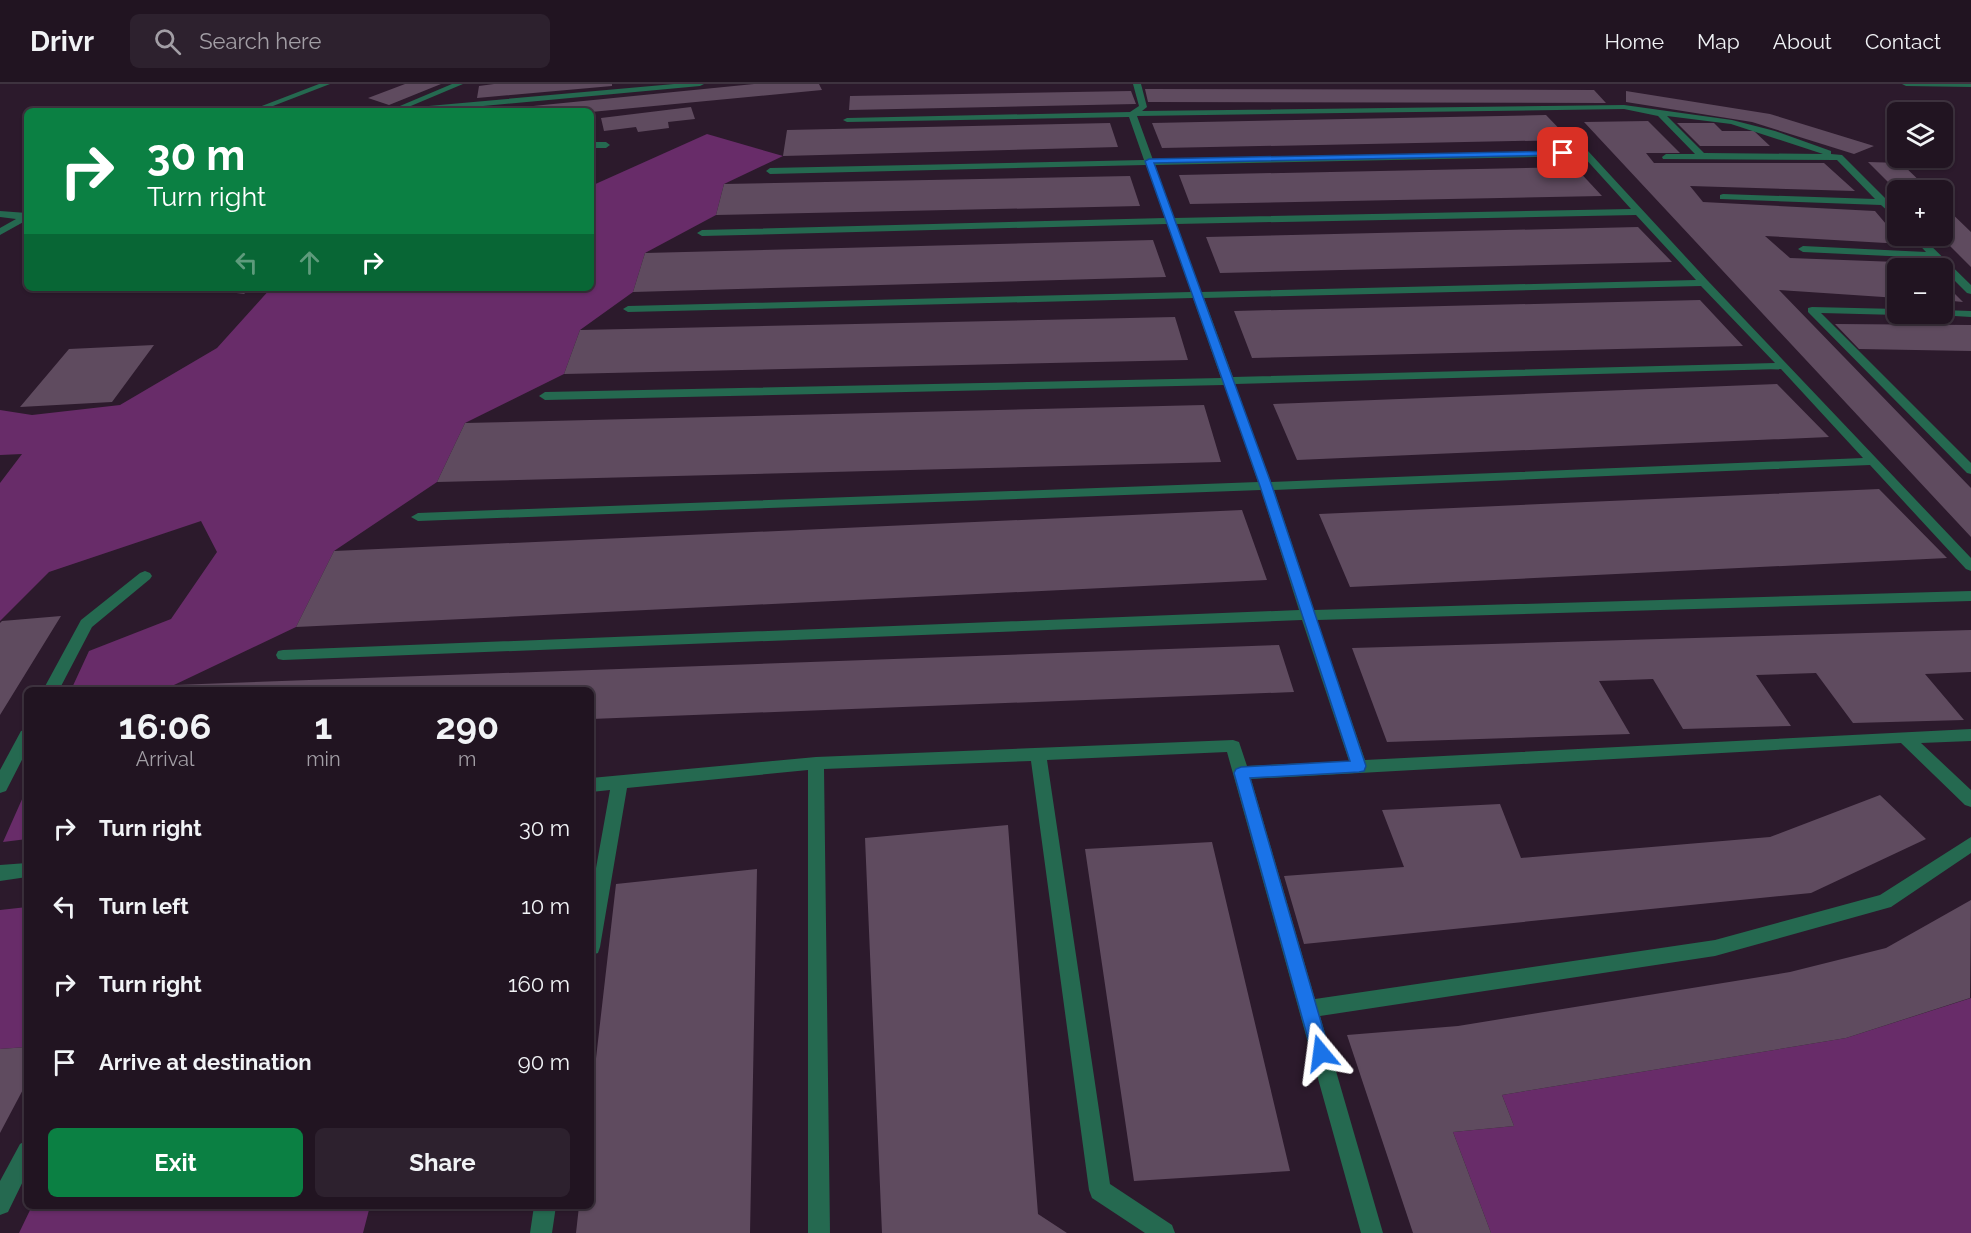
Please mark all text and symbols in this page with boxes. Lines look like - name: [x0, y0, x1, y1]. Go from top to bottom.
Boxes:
- search box: [130, 14, 550, 68]
- text: Drivr: [30, 25, 94, 58]
- icon: search: [151, 25, 184, 58]
- text: Search here: [199, 28, 321, 54]
- text: Home: [1605, 29, 1664, 54]
- text: Map: [1697, 29, 1740, 54]
- text: About: [1773, 29, 1832, 54]
- text: Contact: [1865, 29, 1941, 54]
- map controls: [1887, 102, 1953, 324]
- button: layers: [1887, 102, 1953, 168]
- pin: [1537, 127, 1588, 178]
- text: 30 m: [147, 131, 245, 180]
- icon: right: [48, 132, 126, 210]
- icon: arrive: [1546, 136, 1579, 169]
- button: +: [1887, 180, 1953, 246]
- text: Turn right: [147, 181, 266, 212]
- icon: left: [230, 246, 263, 279]
- icon: ahead: [293, 246, 326, 279]
- icon: right: [356, 246, 389, 279]
- button: −: [1887, 258, 1953, 324]
- text: 16:06: [119, 705, 211, 747]
- text: 1: [315, 705, 332, 747]
- text: 290: [435, 705, 499, 747]
- text: Arrival: [136, 747, 194, 771]
- text: min: [306, 747, 341, 771]
- text: m: [458, 747, 476, 771]
- icon: right: [48, 812, 81, 845]
- text: Turn right: [99, 815, 202, 841]
- text: 30 m: [519, 815, 570, 841]
- icon: left: [48, 890, 81, 923]
- text: Turn left: [99, 893, 189, 919]
- text: 10 m: [521, 893, 570, 919]
- icon: right: [48, 968, 81, 1001]
- text: Turn right: [99, 971, 202, 997]
- text: 160 m: [508, 971, 570, 997]
- position arrow: [1289, 1021, 1353, 1085]
- icon: arrive: [48, 1046, 81, 1079]
- text: Arrive at destination: [99, 1049, 312, 1075]
- text: 90 m: [518, 1049, 570, 1075]
- button: Exit: [48, 1128, 303, 1197]
- button: Share: [315, 1128, 570, 1197]

